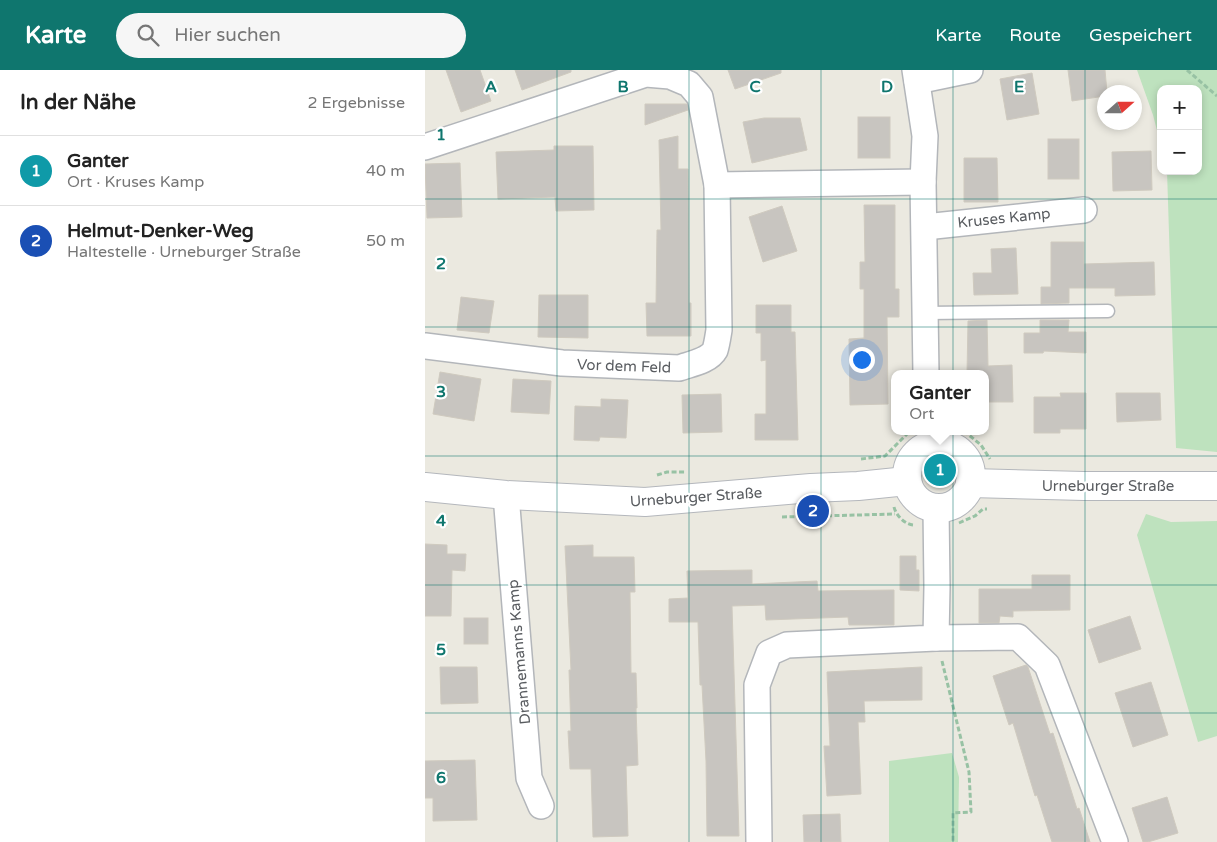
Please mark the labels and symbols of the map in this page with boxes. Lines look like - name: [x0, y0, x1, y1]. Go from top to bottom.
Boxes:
- text: A: [485, 77, 497, 97]
- text: B: [617, 77, 629, 97]
- text: C: [749, 77, 761, 97]
- text: D: [881, 77, 893, 97]
- text: E: [1014, 77, 1024, 97]
- north arrow: [1097, 85, 1142, 130]
- text: 1: [436, 125, 446, 145]
- street label: Kruses Kamp: [957, 204, 1051, 232]
- text: 2: [436, 254, 446, 274]
- your location: [849, 347, 875, 373]
- street label: Vor dem Feld: [577, 355, 671, 377]
- text: 3: [436, 382, 446, 402]
- pin: 1: [924, 451, 956, 489]
- street label: Urneburger Straße: [1042, 477, 1174, 495]
- street label: Urneburger Straße: [629, 483, 763, 511]
- pin: 2: [797, 492, 829, 530]
- text: 4: [436, 511, 446, 531]
- street label: Drannemanns Kamp: [504, 579, 534, 725]
- text: 5: [436, 640, 446, 660]
- text: 6: [436, 768, 446, 788]

